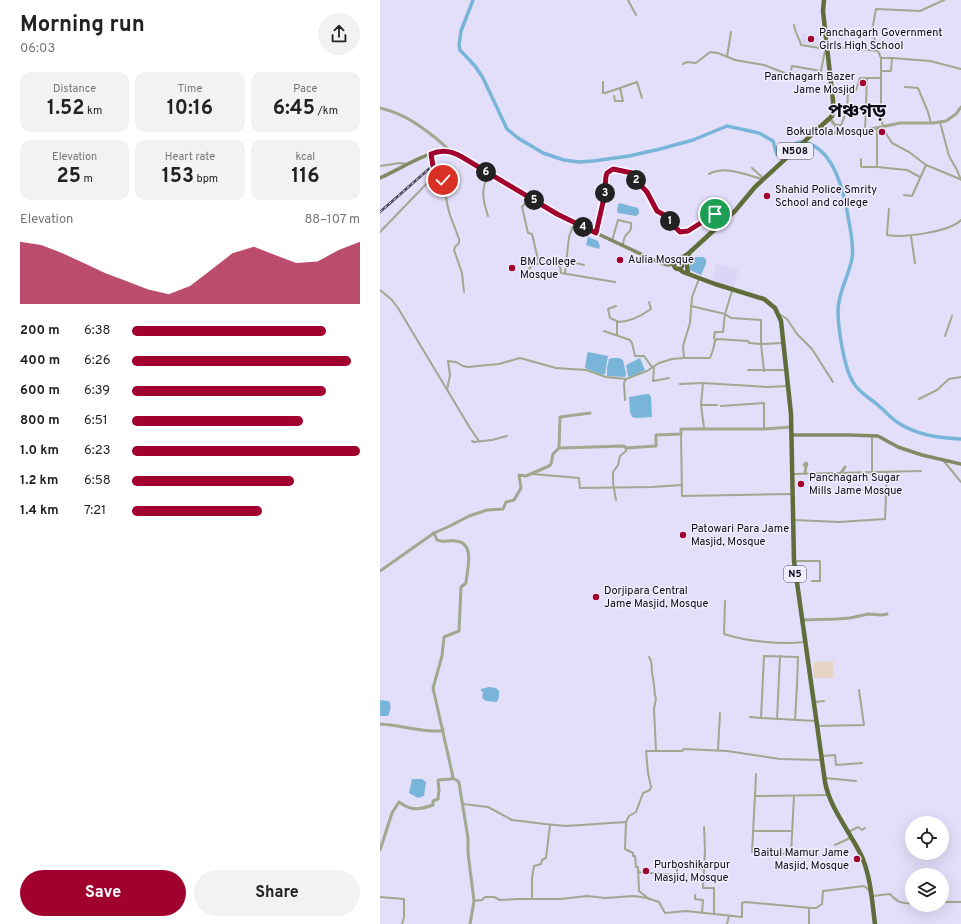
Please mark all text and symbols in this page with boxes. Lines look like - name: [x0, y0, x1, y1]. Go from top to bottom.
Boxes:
- text: Morning run: [20, 12, 145, 39]
- button: share: [318, 13, 360, 55]
- place label: Panchagarh Government Girls High School: [819, 26, 942, 53]
- marker: Panchagarh Government Girls High School: [806, 34, 816, 44]
- text: 06:03: [20, 41, 55, 57]
- place label: Panchagarh Bazer Jame Mosjid: [764, 70, 856, 97]
- marker: Panchagarh Bazer Jame Mosjid: [858, 78, 868, 88]
- text: Distance: [53, 82, 96, 96]
- text: Time: [178, 82, 202, 96]
- text: Pace: [293, 82, 317, 96]
- text: 1.52: [47, 96, 84, 122]
- text: 10:16: [167, 96, 213, 122]
- text: 6:45: [273, 96, 315, 122]
- district label: পঞ্চগড়: [828, 100, 886, 124]
- text: km: [84, 104, 102, 118]
- text: /km: [315, 104, 338, 118]
- place label: Bokultola Mosque: [786, 125, 874, 139]
- marker: Bokultola Mosque: [877, 127, 887, 137]
- road number: N508: [777, 143, 813, 159]
- text: Elevation: [52, 150, 97, 164]
- text: Heart rate: [165, 150, 215, 164]
- text: kcal: [296, 150, 315, 164]
- pin: 6: [476, 162, 496, 182]
- pin: [426, 163, 460, 197]
- text: 25: [56, 164, 81, 190]
- text: 153: [162, 164, 194, 190]
- text: 116: [291, 164, 319, 190]
- text: 6: [483, 165, 489, 179]
- icon: check: [432, 169, 454, 191]
- pin: 2: [626, 170, 646, 190]
- text: m: [81, 172, 93, 186]
- text: bpm: [194, 172, 218, 186]
- text: 2: [633, 173, 639, 187]
- pin: 3: [595, 183, 615, 203]
- place label: Shahid Police Smrity School and college: [775, 183, 877, 210]
- text: 3: [602, 186, 608, 200]
- pin: 5: [524, 190, 544, 210]
- marker: Shahid Police Smrity School and college: [762, 191, 772, 201]
- text: 5: [531, 193, 537, 207]
- pin: [698, 197, 732, 231]
- icon: arrive: [704, 203, 726, 225]
- pin: 1: [660, 211, 680, 231]
- text: Elevation: [20, 212, 73, 228]
- text: 88–107 m: [304, 212, 360, 228]
- text: 1: [668, 214, 672, 228]
- pin: 4: [573, 217, 593, 237]
- text: 4: [579, 220, 587, 234]
- place label: Aulia Mosque: [628, 253, 694, 267]
- place label: BM College Mosque: [520, 255, 576, 282]
- marker: Aulia Mosque: [615, 255, 625, 265]
- marker: BM College Mosque: [507, 263, 517, 273]
- text: 200 m: [20, 323, 60, 339]
- text: 6:38: [84, 323, 110, 339]
- text: 400 m: [20, 353, 60, 369]
- text: 6:26: [84, 353, 110, 369]
- text: 600 m: [20, 383, 60, 399]
- text: 6:39: [84, 383, 110, 399]
- text: 800 m: [20, 413, 60, 429]
- text: 6:51: [84, 413, 108, 429]
- text: 1.0 km: [20, 443, 59, 459]
- text: 6:23: [84, 443, 110, 459]
- place label: Panchagarh Sugar Mills Jame Mosque: [809, 471, 902, 498]
- text: 1.2 km: [20, 473, 58, 489]
- text: 6:58: [84, 473, 111, 489]
- marker: Panchagarh Sugar Mills Jame Mosque: [796, 479, 806, 489]
- text: 1.4 km: [20, 503, 59, 519]
- text: 7:21: [84, 503, 106, 519]
- place label: Patowari Para Jame Masjid, Mosque: [691, 522, 789, 549]
- marker: Patowari Para Jame Masjid, Mosque: [678, 530, 688, 540]
- road number: N5: [784, 566, 806, 582]
- place label: Dorjipara Central Jame Masjid, Mosque: [604, 584, 708, 611]
- marker: Dorjipara Central Jame Masjid, Mosque: [591, 592, 601, 602]
- map controls: [905, 816, 949, 912]
- button: locate: [905, 816, 949, 860]
- place label: Baitul Mamur Jame Masjid, Mosque: [753, 846, 849, 873]
- marker: Baitul Mamur Jame Masjid, Mosque: [852, 854, 862, 864]
- place label: Purboshikarpur Masjid, Mosque: [654, 858, 731, 885]
- marker: Purboshikarpur Masjid, Mosque: [641, 866, 651, 876]
- button: layers: [905, 868, 949, 912]
- button: Save: [20, 870, 186, 916]
- button: Share: [194, 870, 360, 916]

